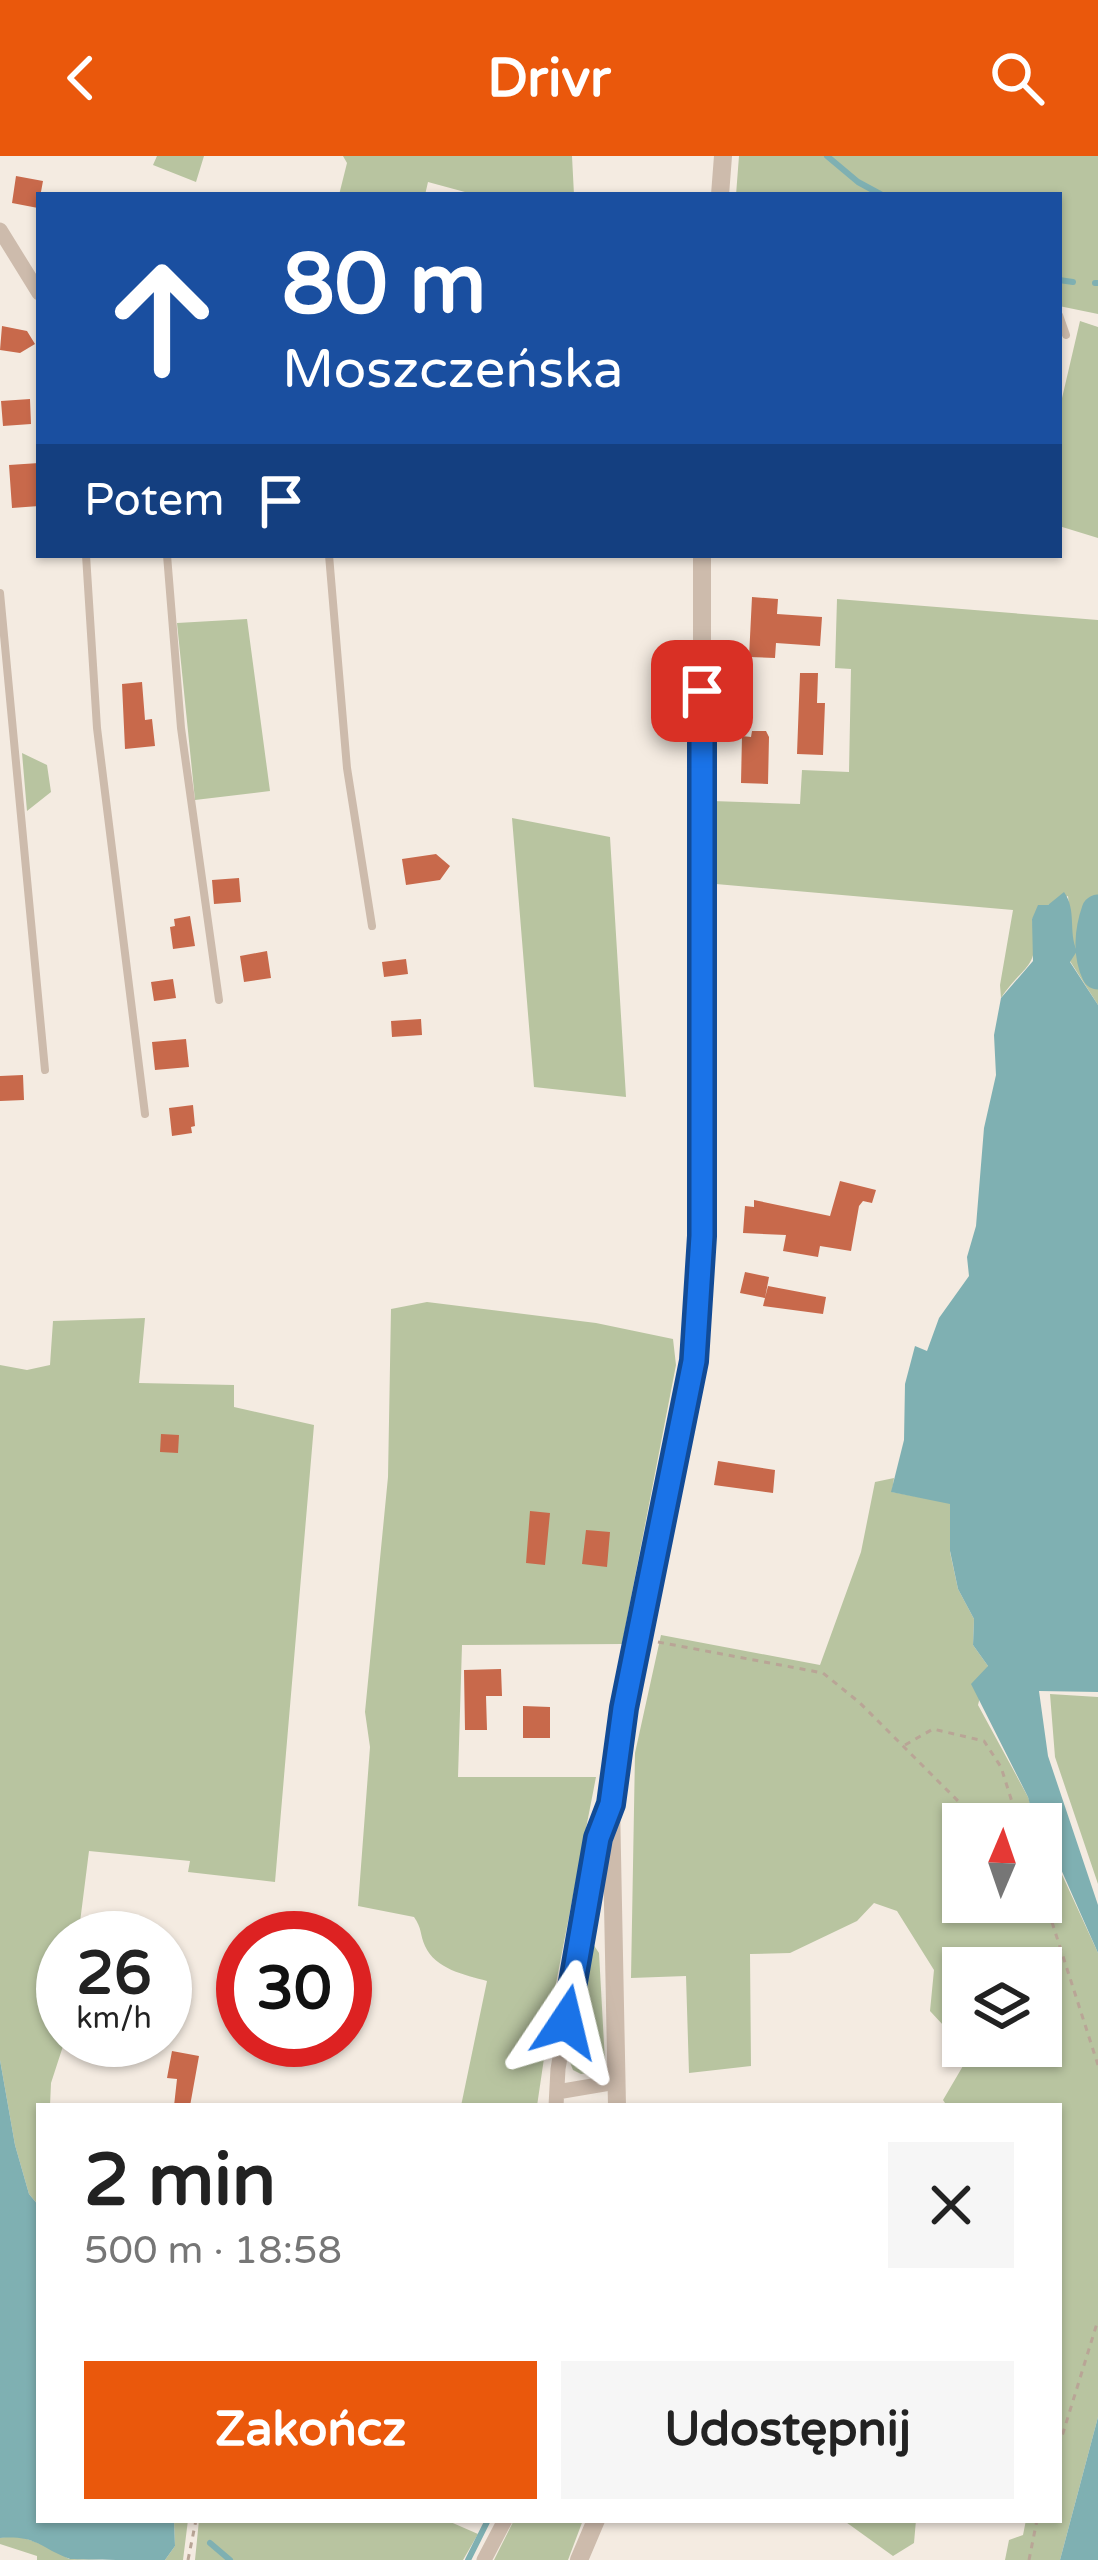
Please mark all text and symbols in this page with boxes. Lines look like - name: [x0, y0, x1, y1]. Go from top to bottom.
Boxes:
- icon: back: [48, 45, 114, 111]
- icon: search: [984, 45, 1050, 111]
- text: Drivr: [487, 46, 611, 111]
- text: 80 m: [282, 235, 486, 336]
- icon: ahead: [84, 240, 240, 396]
- text: Moszczeńska: [282, 337, 623, 402]
- icon: arrive: [248, 468, 314, 534]
- text: Potem: [84, 474, 224, 528]
- pin: [651, 640, 753, 742]
- icon: arrive: [669, 658, 735, 724]
- north arrow: [942, 1803, 1062, 1923]
- map controls: [942, 1803, 1062, 2067]
- speed limit sign: 30: [216, 1911, 372, 2067]
- text: 26: [76, 1938, 152, 2010]
- button: layers: [942, 1947, 1062, 2067]
- position arrow: [503, 1959, 629, 2085]
- text: km/h: [76, 2000, 152, 2037]
- text: 2 min: [84, 2138, 276, 2225]
- button: close: [888, 2142, 1014, 2268]
- text: 500 m · 18:58: [84, 2227, 342, 2274]
- button: Zakończ: [84, 2361, 537, 2499]
- button: Udostępnij: [561, 2361, 1014, 2499]

